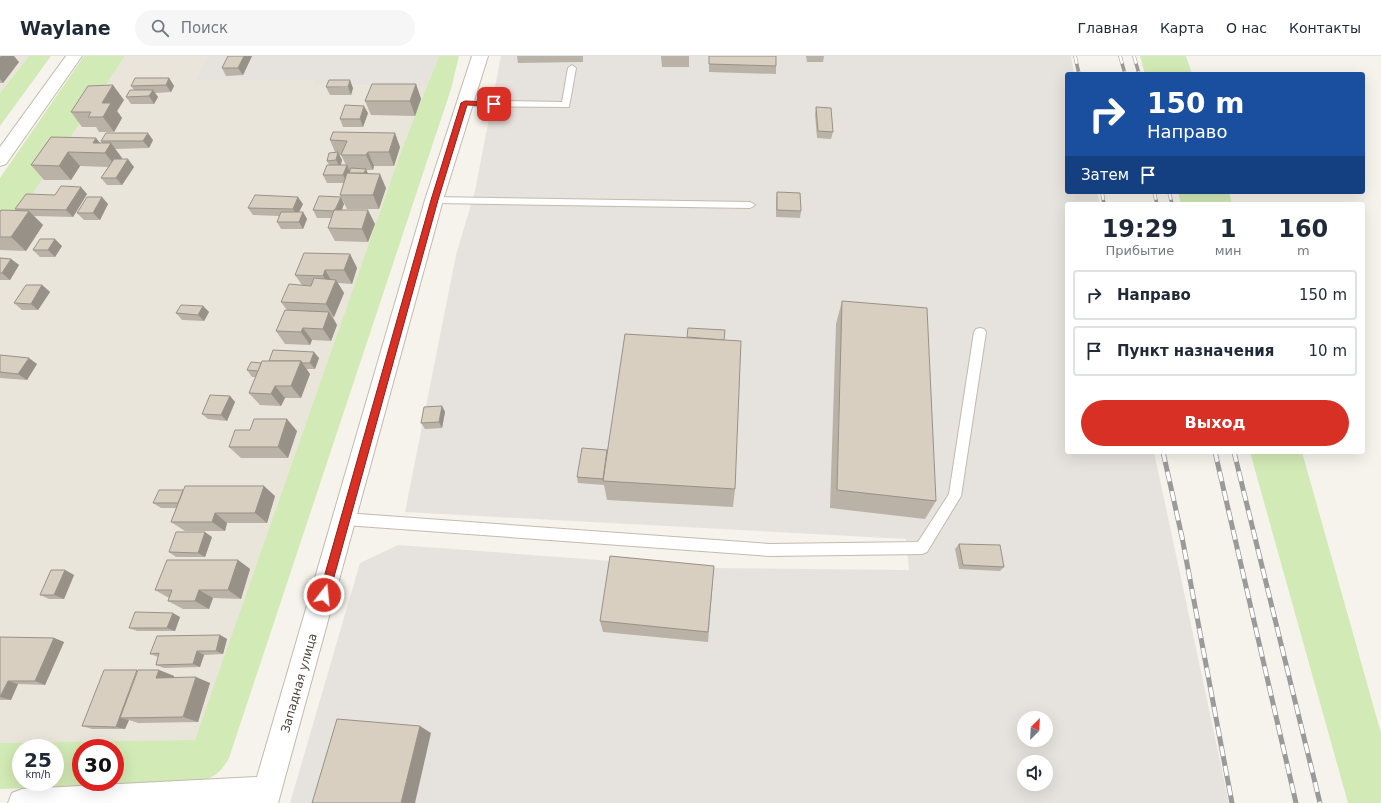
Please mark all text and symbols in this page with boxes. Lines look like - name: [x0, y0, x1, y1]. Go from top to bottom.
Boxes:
- search box: [135, 10, 415, 46]
- text: Waylane: [20, 17, 111, 39]
- icon: search: [149, 17, 171, 39]
- text: Поиск: [181, 19, 228, 37]
- text: Главная: [1077, 20, 1138, 36]
- text: Карта: [1160, 20, 1204, 36]
- text: О нас: [1226, 20, 1267, 36]
- text: Контакты: [1289, 20, 1361, 36]
- pin: [477, 87, 511, 121]
- text: 150 m: [1147, 87, 1244, 120]
- icon: right: [1081, 88, 1133, 140]
- icon: arrive: [483, 93, 505, 115]
- text: Направо: [1147, 121, 1227, 142]
- icon: arrive: [1137, 164, 1159, 186]
- text: Затем: [1081, 166, 1129, 184]
- text: 19:29: [1102, 215, 1178, 243]
- text: 1: [1220, 215, 1236, 243]
- text: 160: [1278, 215, 1328, 243]
- text: Прибытие: [1105, 243, 1174, 258]
- text: мин: [1215, 243, 1242, 258]
- text: m: [1297, 243, 1310, 258]
- icon: right: [1083, 284, 1105, 306]
- text: Направо: [1117, 286, 1191, 304]
- text: 150 m: [1299, 286, 1347, 304]
- icon: arrive: [1083, 340, 1105, 362]
- text: Пункт назначения: [1117, 342, 1274, 360]
- text: 10 m: [1309, 342, 1347, 360]
- button: Выход: [1081, 400, 1349, 446]
- position arrow: [303, 574, 345, 616]
- street label: Западная улица: [278, 632, 320, 734]
- north arrow: [1017, 711, 1053, 747]
- map controls: [1017, 711, 1053, 791]
- speed limit sign: 30: [72, 739, 124, 791]
- text: 25: [24, 748, 52, 772]
- button: sound: [1017, 755, 1053, 791]
- text: km/h: [25, 769, 51, 780]

